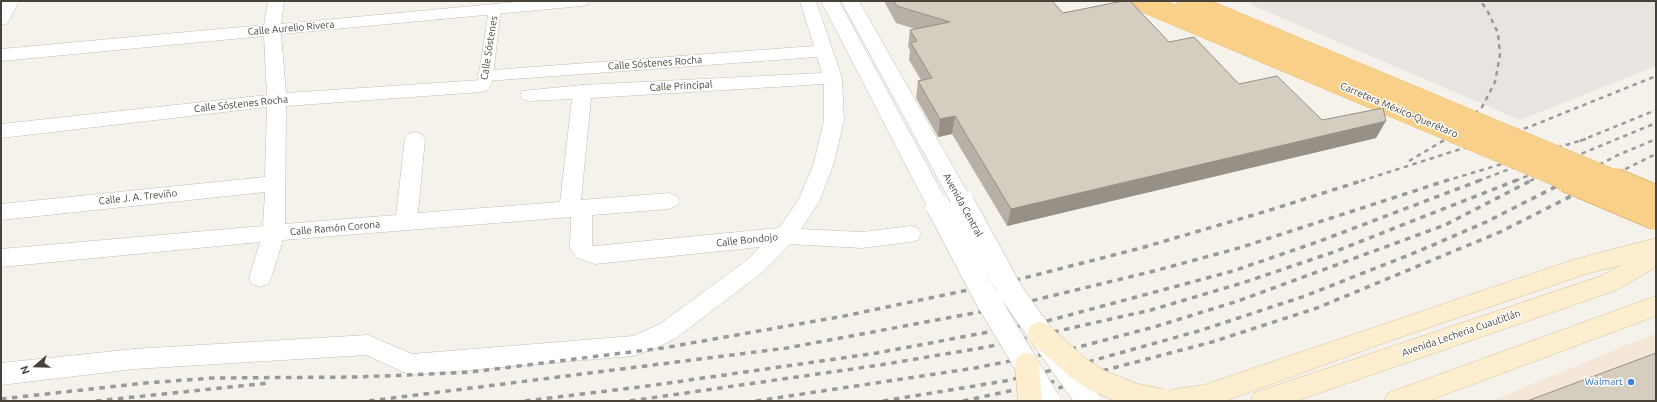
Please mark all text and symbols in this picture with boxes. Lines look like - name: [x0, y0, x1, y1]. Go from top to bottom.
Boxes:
- street label: Calle Sóstenes: [478, 15, 500, 81]
- street label: Calle Aurelio Rivera: [247, 18, 335, 38]
- street label: Calle Sóstenes Rocha: [607, 54, 703, 72]
- street label: Calle Principal: [649, 78, 713, 94]
- street label: Carretera México-Querétaro: [1338, 80, 1460, 140]
- street label: Calle Sóstenes Rocha: [193, 93, 289, 115]
- street label: Avenida Central: [941, 171, 985, 239]
- street label: Calle J. A. Treviño: [98, 187, 178, 207]
- street label: Calle Ramón Corona: [289, 218, 381, 238]
- street label: Calle Bondojo: [715, 231, 779, 249]
- street label: Avenida Lecheria Cuautitlán: [1400, 307, 1522, 359]
- north arrow: [16, 346, 56, 386]
- text: N: [18, 364, 32, 376]
- place label: Walmart: [1585, 376, 1623, 388]
- marker: Walmart: [1626, 377, 1636, 387]

